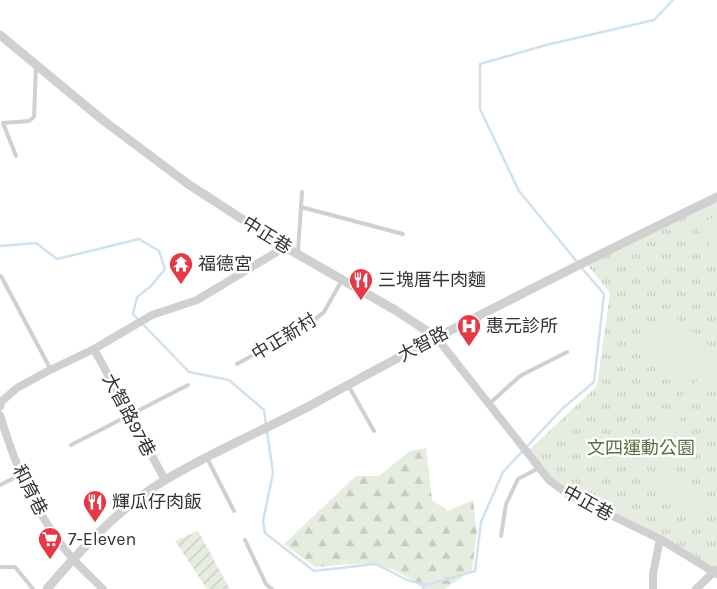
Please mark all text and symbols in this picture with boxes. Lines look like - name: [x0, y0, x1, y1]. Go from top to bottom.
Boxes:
- street label: 中正巷: [238, 211, 296, 259]
- temple icon: 福德宮: [168, 251, 194, 285]
- place label: 福德宮: [198, 253, 252, 275]
- restaurant icon: 三塊厝牛肉麵: [348, 267, 374, 301]
- place label: 三塊厝牛肉麵: [378, 269, 486, 291]
- street label: 中正新村: [247, 309, 321, 365]
- hospital icon: 惠元診所: [456, 313, 482, 347]
- place label: 惠元診所: [486, 315, 558, 337]
- street label: 大智路: [394, 322, 452, 366]
- street label: 大智路97巷: [98, 370, 160, 460]
- park label: 文四運動公園: [587, 437, 695, 459]
- street label: 和育巷: [8, 461, 52, 519]
- street label: 中正巷: [559, 480, 617, 526]
- restaurant icon: 輝瓜仔肉飯: [82, 489, 108, 523]
- place label: 輝瓜仔肉飯: [112, 491, 202, 513]
- supermarket icon: 7-Eleven: [37, 526, 63, 560]
- place label: 7-Eleven: [68, 528, 136, 550]

